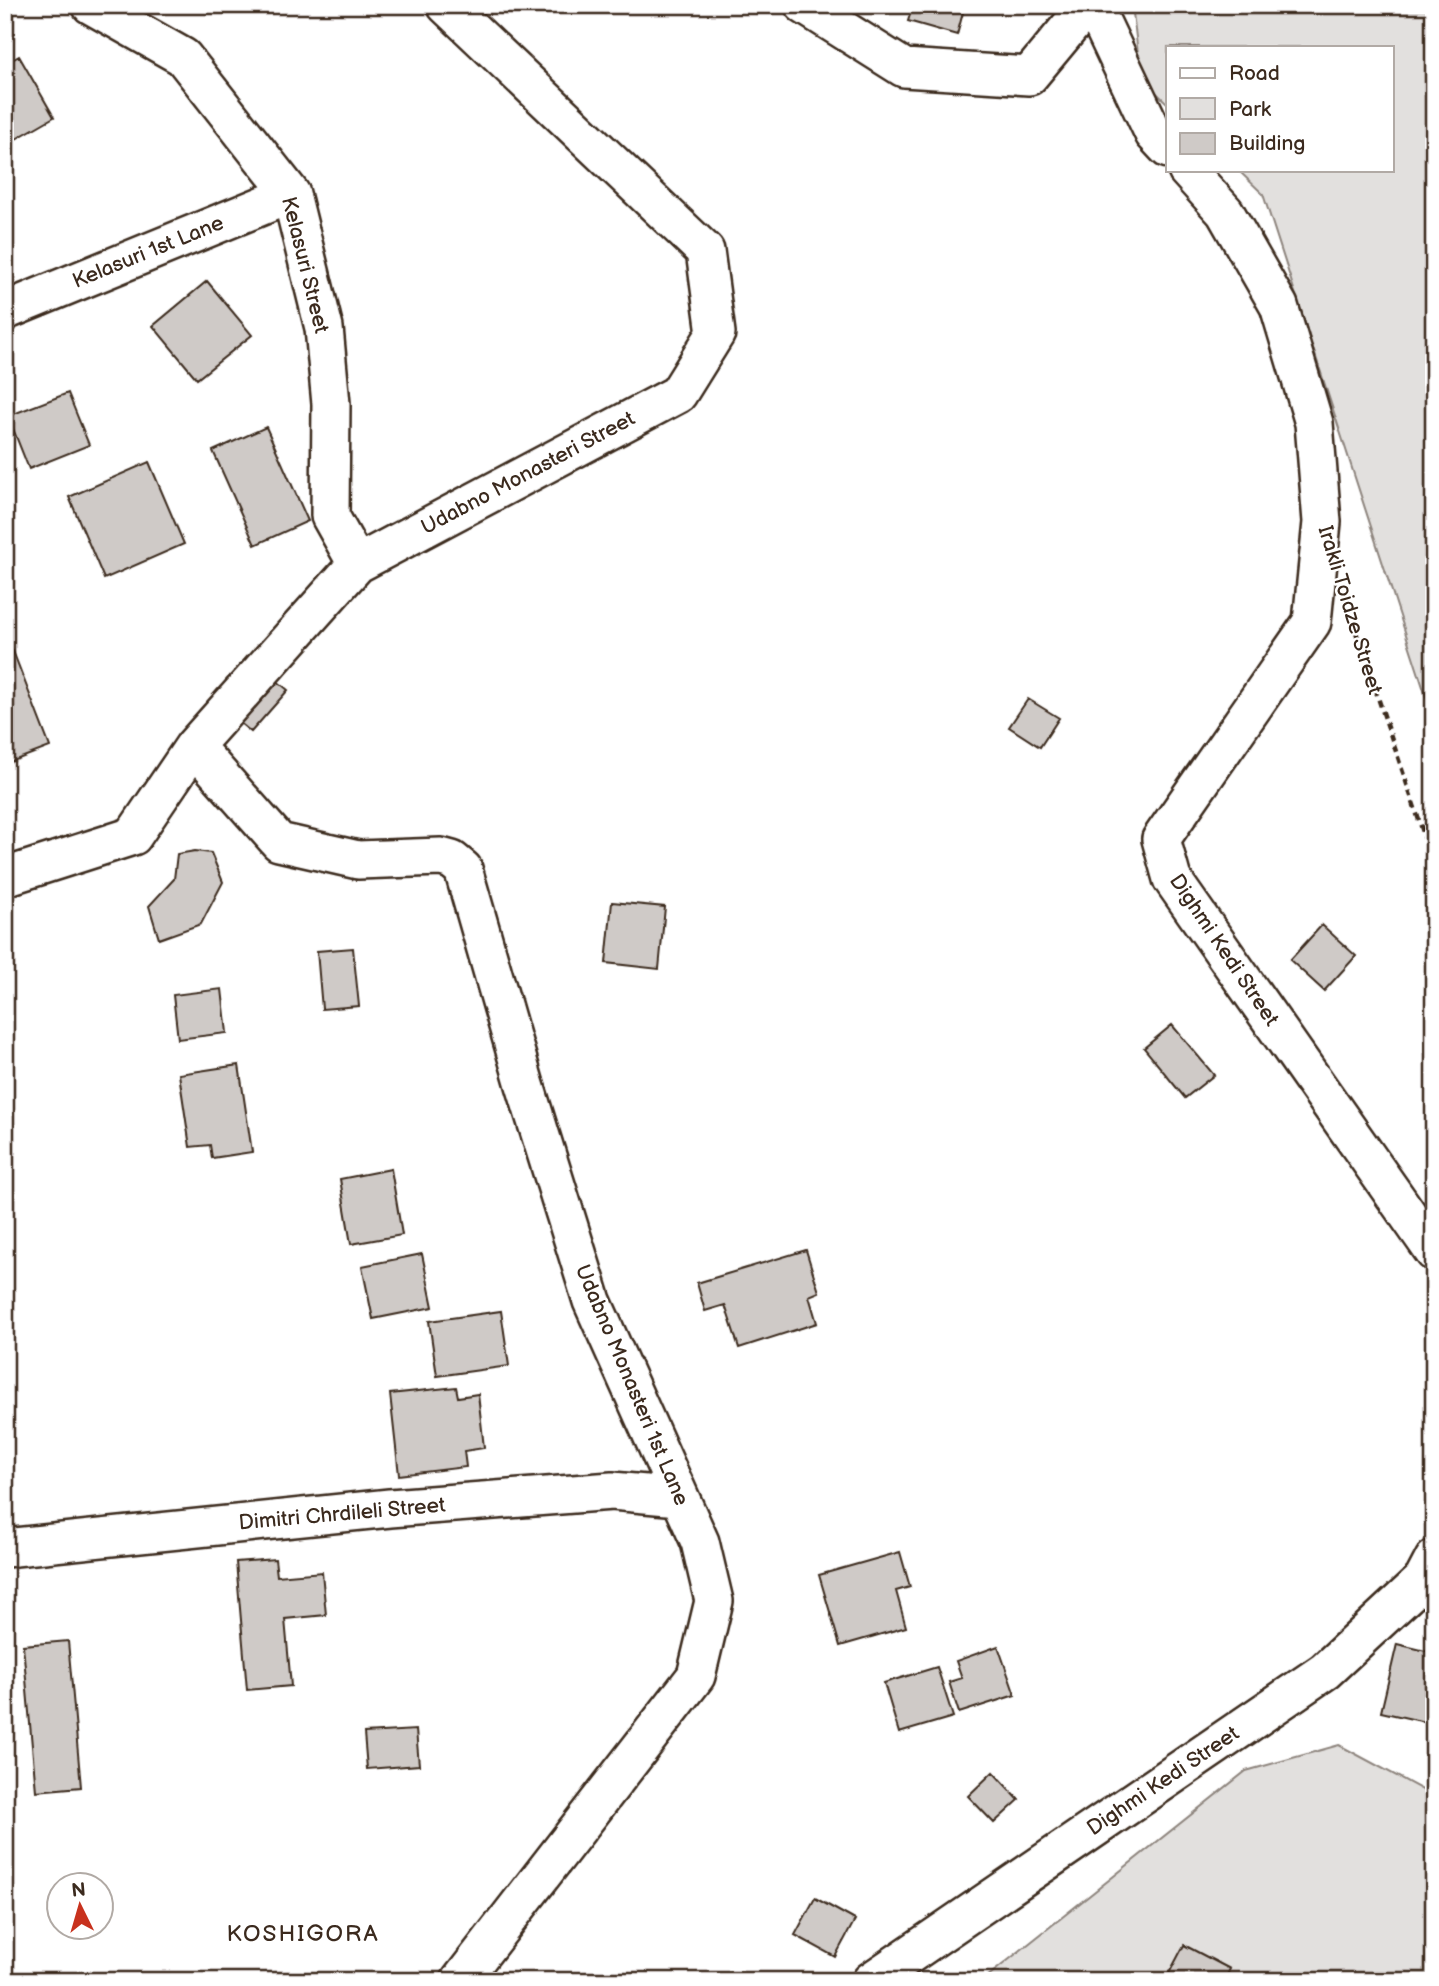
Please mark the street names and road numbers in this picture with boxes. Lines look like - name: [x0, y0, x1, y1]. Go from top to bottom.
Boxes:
- street label: Kelasuri Street: [276, 194, 334, 336]
- street label: Kelasuri 1st Lane: [69, 210, 227, 294]
- street label: Udabno Monasteri Street: [417, 406, 640, 540]
- street label: Irakli Toidze Street: [1312, 523, 1388, 698]
- street label: Dighmi Kedi Street: [1164, 869, 1284, 1031]
- street label: Udabno Monasteri 1st Lane: [570, 1261, 694, 1509]
- street label: Dimitri Chrdileli Street: [238, 1492, 447, 1535]
- street label: Dighmi Kedi Street: [1082, 1721, 1244, 1841]

